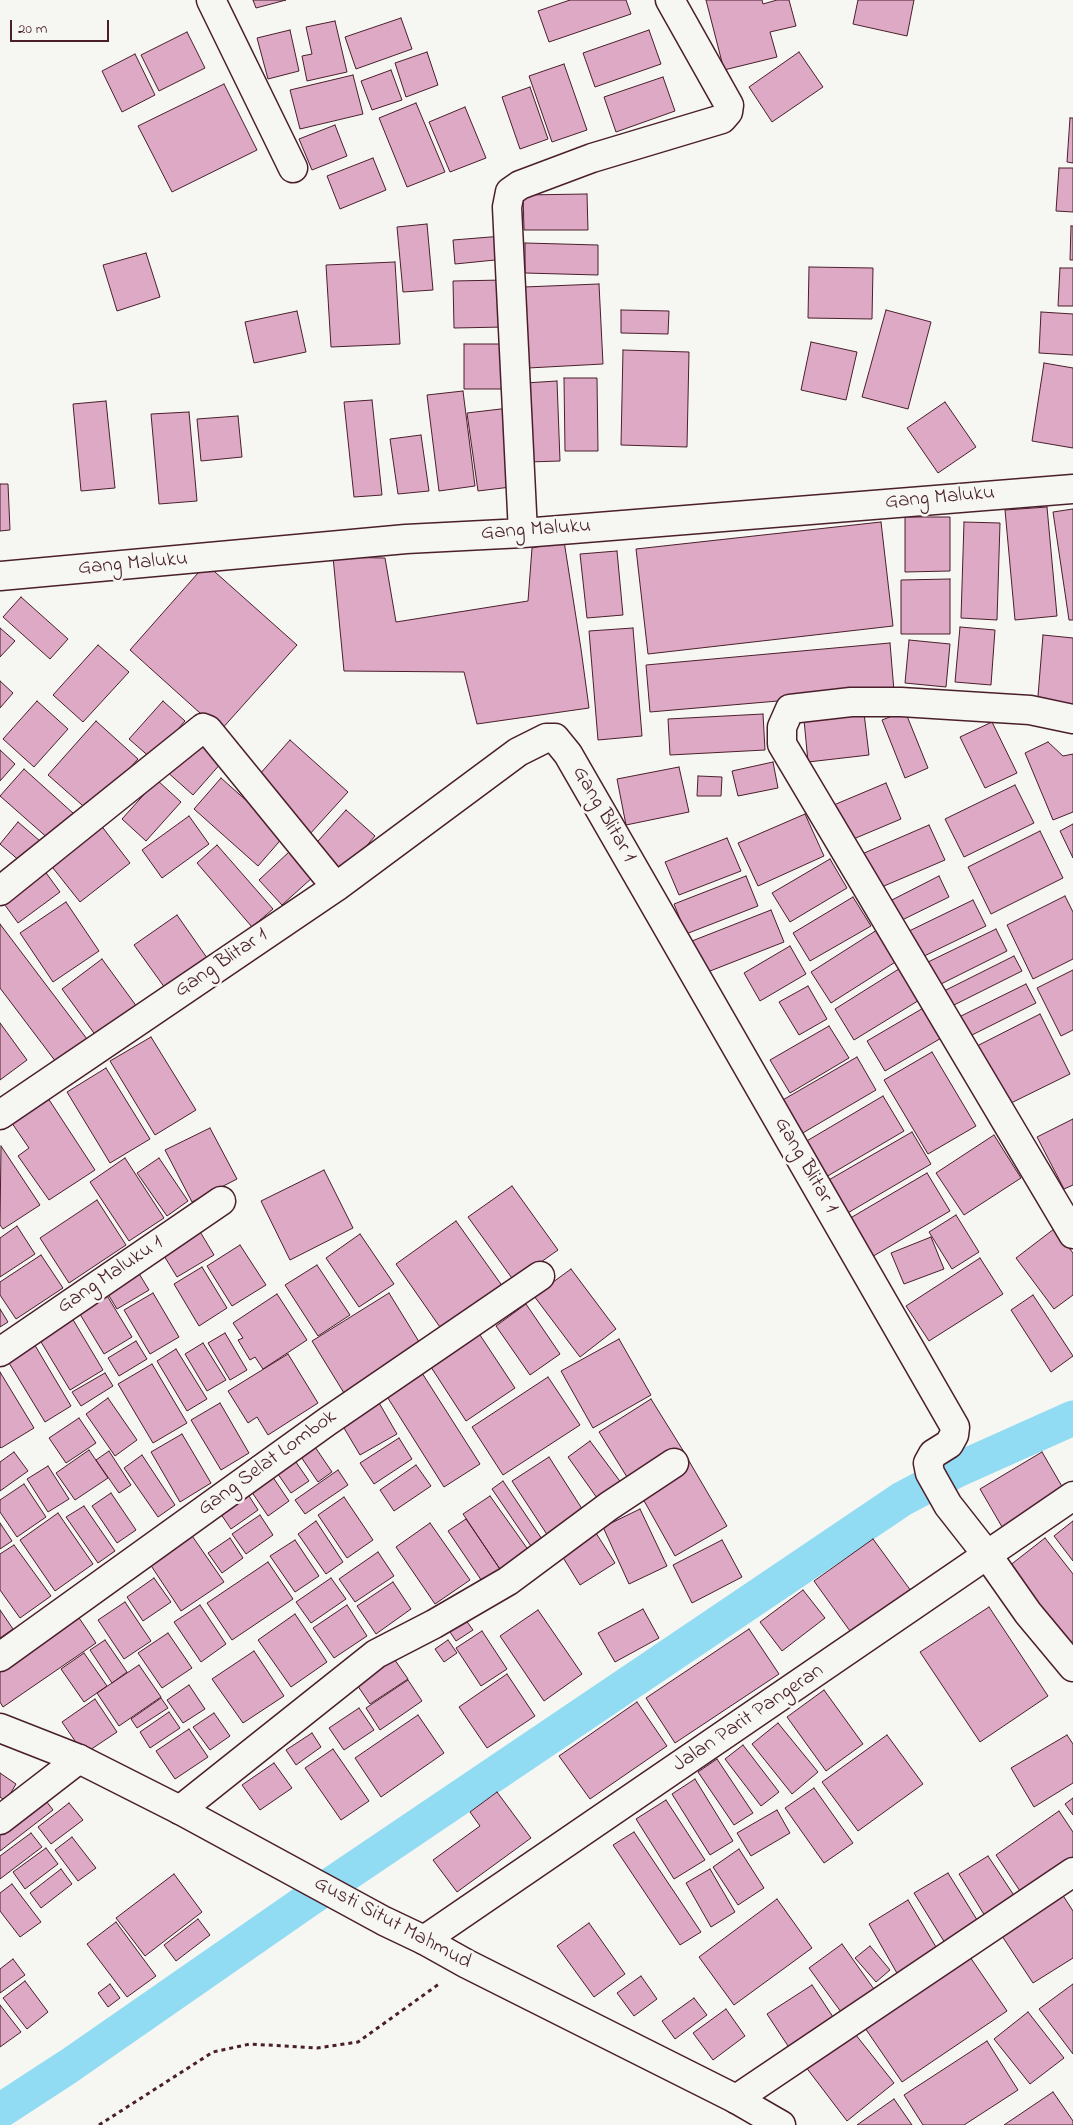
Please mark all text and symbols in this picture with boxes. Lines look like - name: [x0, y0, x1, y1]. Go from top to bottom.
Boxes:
- scale bar: [12, 10, 111, 42]
- text: 20 m: [18, 18, 47, 40]
- street label: Gang Maluku: [884, 482, 996, 516]
- street label: Gang Maluku: [480, 515, 592, 547]
- street label: Gang Maluku: [77, 548, 189, 582]
- street label: Gang Blitar 1: [565, 763, 641, 867]
- street label: Gang Blitar 1: [171, 924, 273, 1004]
- street label: Gang Blitar 1: [767, 1114, 843, 1218]
- street label: Gang Maluku 1: [53, 1231, 169, 1321]
- street label: Gang Selat Lombok: [194, 1405, 342, 1523]
- street label: Jalan Parit Pangeran: [669, 1659, 829, 1779]
- street label: Gusti Situt Mahmud: [309, 1872, 475, 1976]

